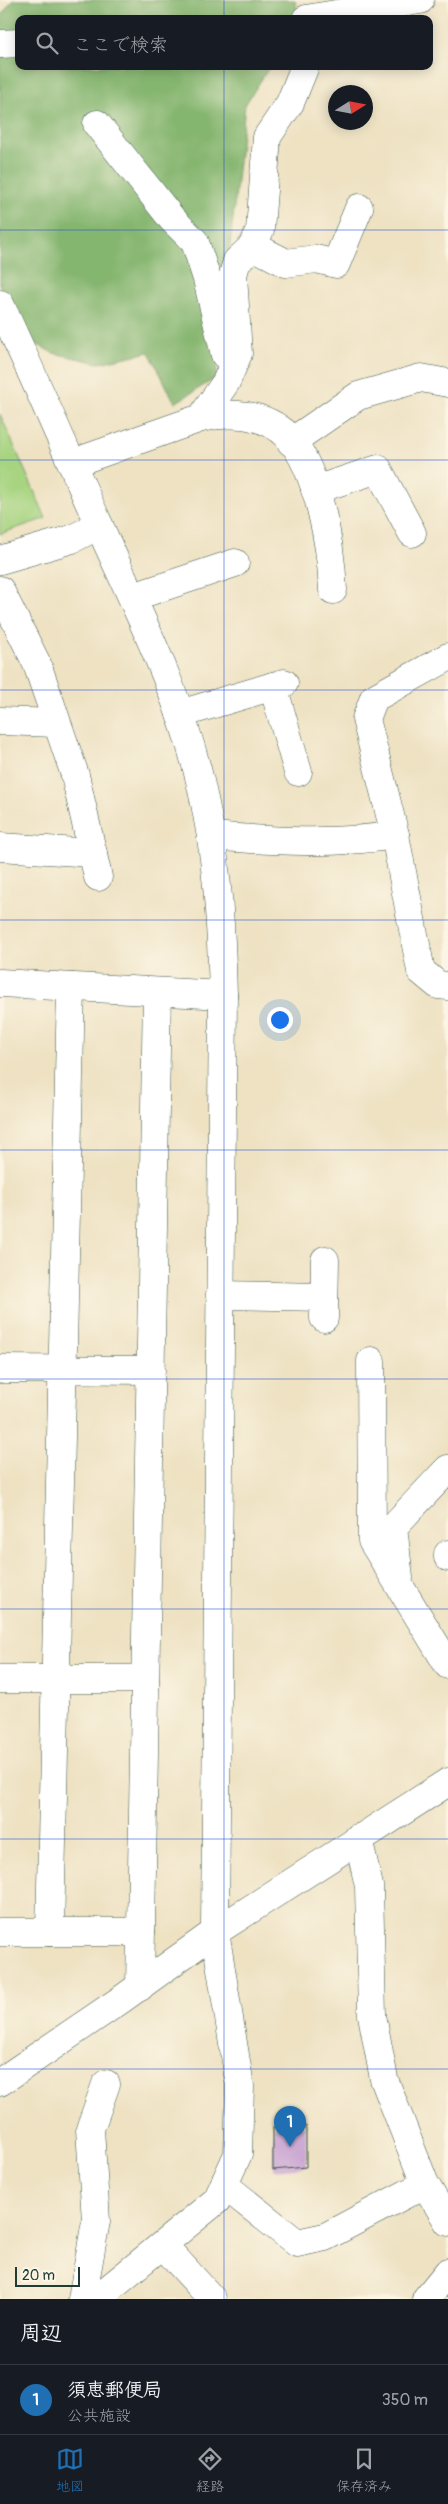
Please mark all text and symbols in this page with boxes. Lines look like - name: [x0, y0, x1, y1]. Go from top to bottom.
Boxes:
- search box: [15, 15, 433, 70]
- icon: search: [33, 29, 61, 57]
- text: ここで検索: [73, 33, 168, 57]
- north arrow: [328, 85, 373, 130]
- your location: [267, 1007, 293, 1033]
- pin: 1: [274, 2106, 306, 2147]
- scale bar: [15, 2264, 80, 2287]
- text: 20 m: [22, 2267, 55, 2284]
- text: 周辺: [20, 2320, 62, 2347]
- text: 須恵郵便局: [67, 2378, 162, 2402]
- text: 1: [33, 2390, 39, 2410]
- text: 350 m: [382, 2390, 428, 2410]
- text: 公共施設: [67, 2406, 131, 2426]
- tab: 地図: [56, 2445, 84, 2495]
- tab: 経路: [196, 2445, 224, 2495]
- tab: 保存済み: [336, 2445, 392, 2495]

